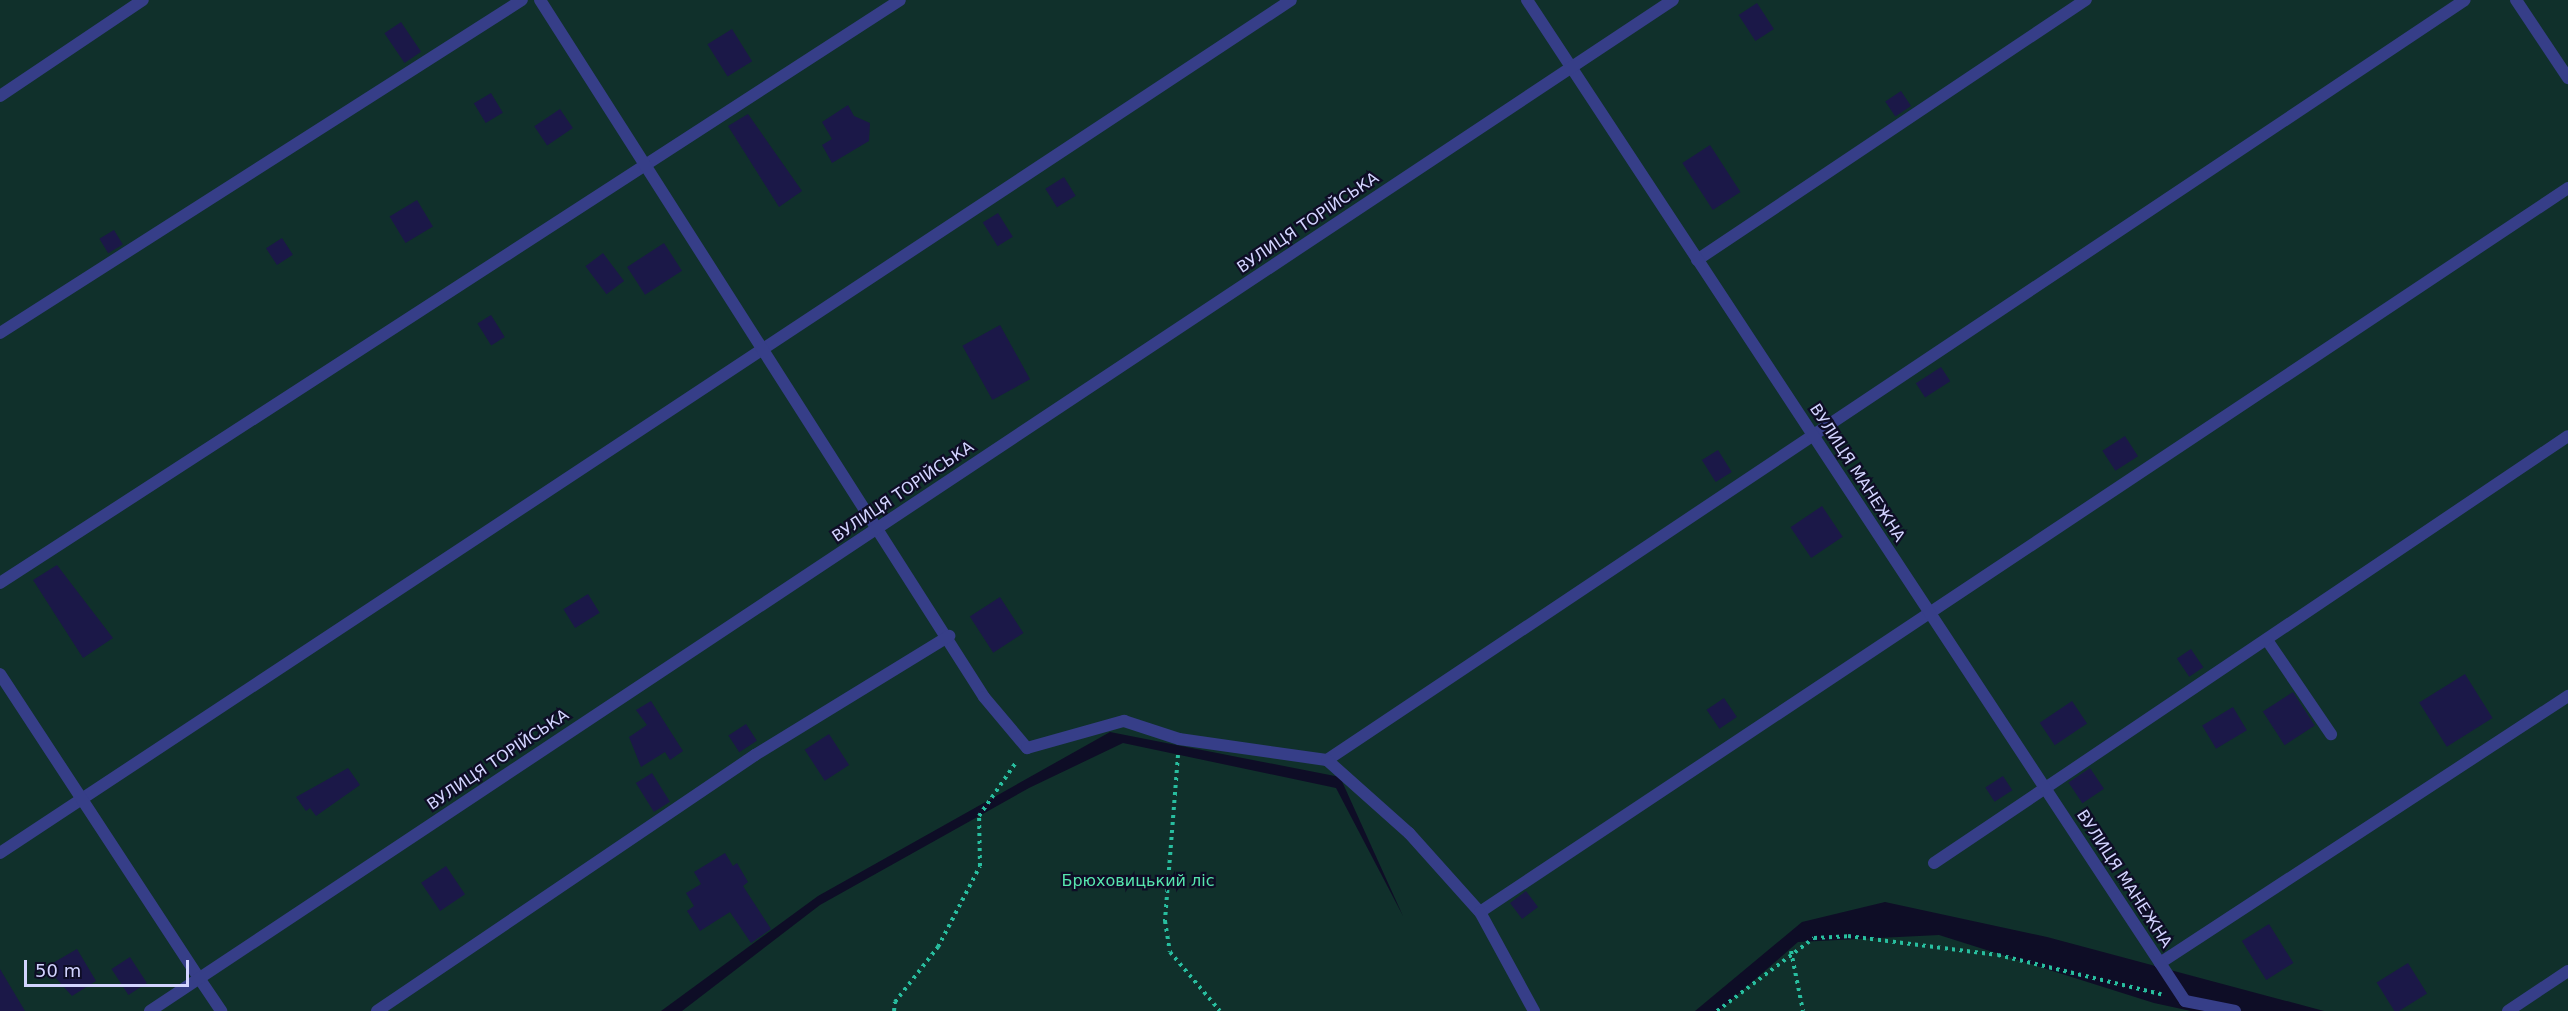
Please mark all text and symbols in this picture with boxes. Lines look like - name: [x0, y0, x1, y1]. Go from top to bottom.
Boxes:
- street label: ВУЛИЦЯ ТОРІЙСЬКА: [1234, 168, 1382, 278]
- street label: ВУЛИЦЯ МАНЕЖНА: [1805, 400, 1909, 546]
- street label: ВУЛИЦЯ ТОРІЙСЬКА: [829, 437, 977, 547]
- street label: ВУЛИЦЯ ТОРІЙСЬКА: [424, 705, 572, 815]
- street label: ВУЛИЦЯ МАНЕЖНА: [2072, 806, 2176, 952]
- park label: Брюховицький ліс: [1061, 871, 1215, 891]
- scale bar: [27, 948, 192, 986]
- text: 50 m: [35, 960, 81, 981]

